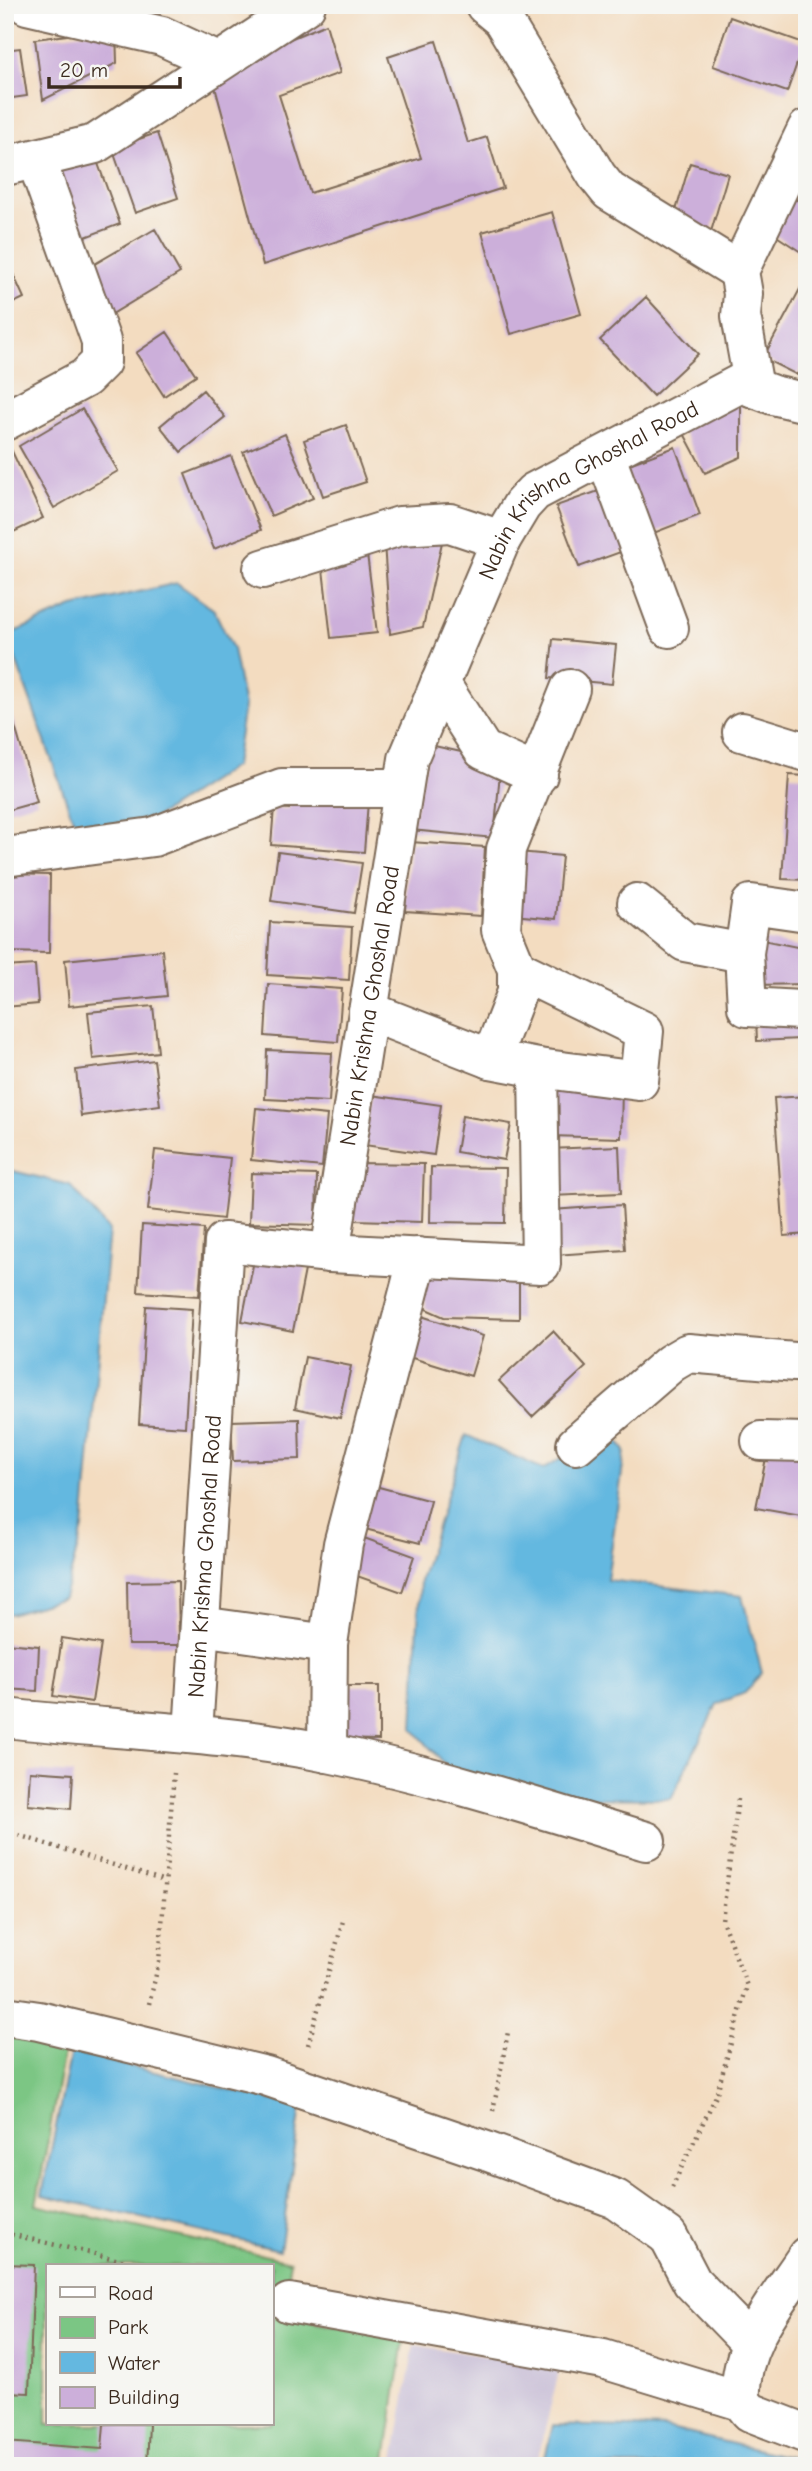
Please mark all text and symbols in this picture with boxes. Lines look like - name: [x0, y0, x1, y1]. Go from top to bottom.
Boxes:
- scale bar: [49, 46, 180, 90]
- text: 20 m: [60, 58, 108, 82]
- street label: Nabin Krishna Ghoshal Road: [472, 394, 703, 583]
- street label: Nabin Krishna Ghoshal Road: [334, 864, 405, 1148]
- street label: Nabin Krishna Ghoshal Road: [182, 1414, 227, 1699]
- legend: [46, 2264, 273, 2426]
- text: Road: [108, 2281, 153, 2305]
- text: Park: [108, 2315, 148, 2339]
- text: Water: [108, 2351, 161, 2375]
- text: Building: [108, 2385, 180, 2409]

